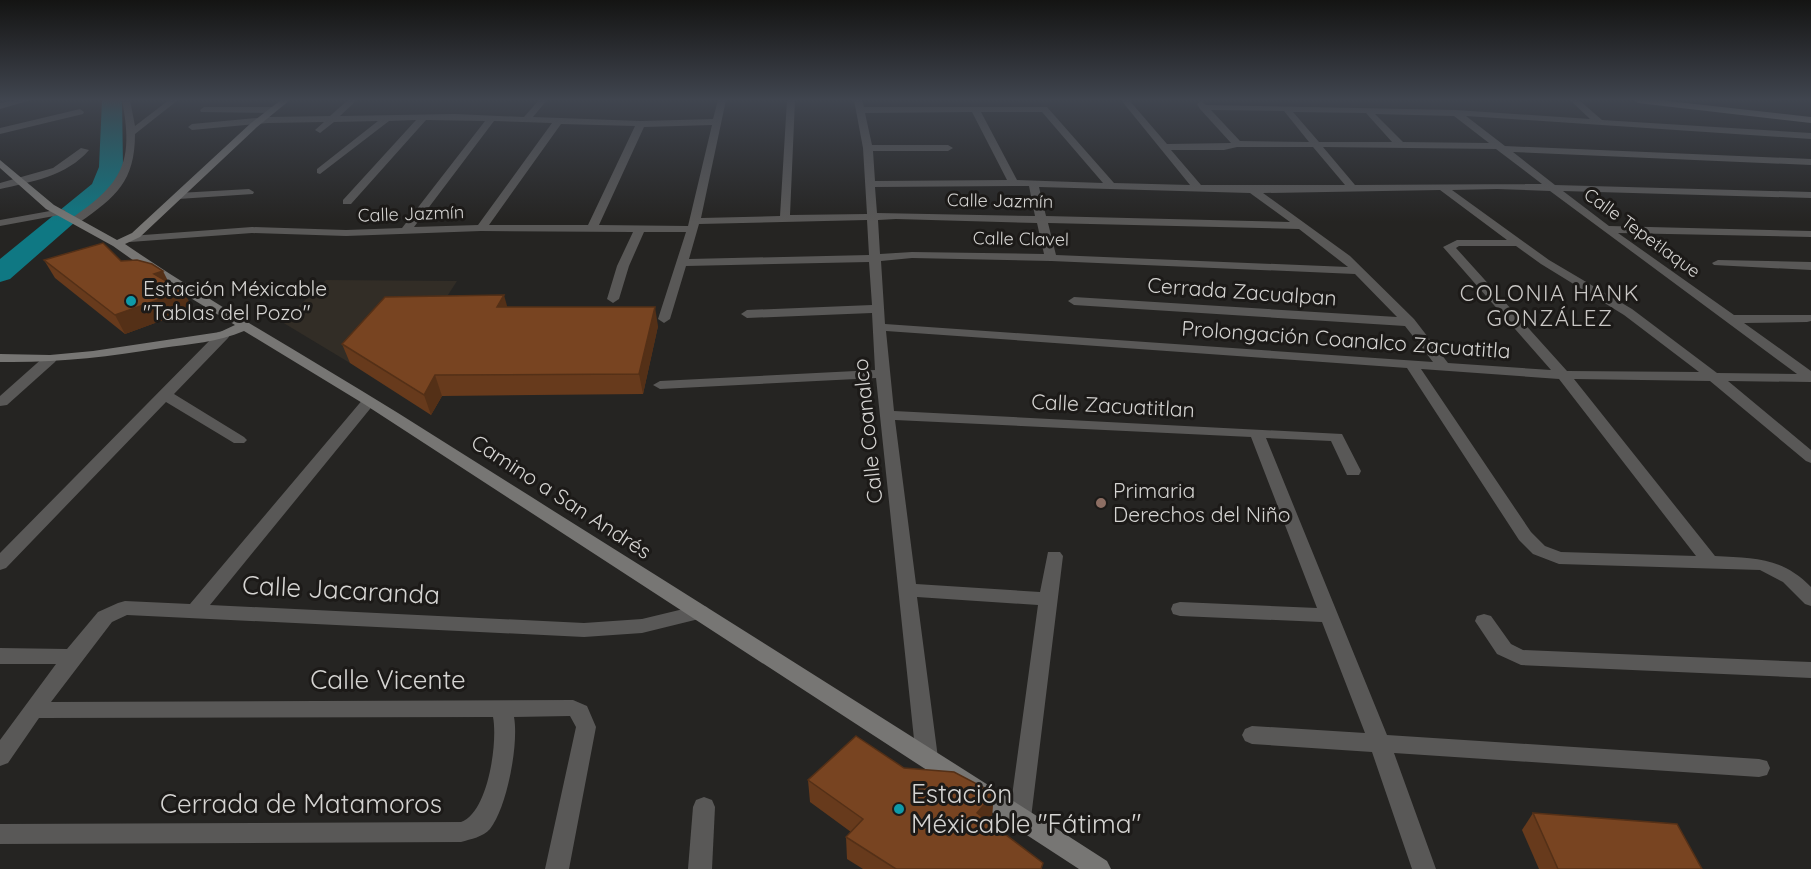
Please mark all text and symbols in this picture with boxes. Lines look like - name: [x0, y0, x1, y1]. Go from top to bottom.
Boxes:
- street label: Calle Tepetlaque: [1580, 183, 1705, 283]
- street label: Calle Jazmín: [947, 188, 1053, 213]
- street label: Calle Jazmín: [357, 200, 465, 227]
- street label: Calle Clavel: [973, 226, 1069, 251]
- street label: Cerrada Zacualpan: [1147, 271, 1338, 311]
- place label: Estación Méxicable "Tablas del Pozo": [143, 275, 327, 325]
- district label: COLONIA HANK GONZÁLEZ: [1460, 279, 1640, 332]
- marker: Estación Méxicable "Tablas del Pozo": [124, 294, 138, 308]
- street label: Prolongación Coanalco Zacuatitla: [1181, 315, 1512, 363]
- street label: Calle Coanalco: [846, 357, 888, 505]
- street label: Calle Zacuatitlan: [1031, 388, 1195, 422]
- street label: Camino a San Andrés: [467, 428, 656, 564]
- place label: Primaria Derechos del Niño: [1113, 477, 1290, 527]
- marker: Primaria Derechos del Niño: [1094, 496, 1108, 510]
- street label: Calle Jacaranda: [241, 568, 441, 611]
- street label: Calle Vicente: [310, 663, 466, 696]
- place label: Estación Méxicable "Fátima": [911, 777, 1141, 840]
- street label: Cerrada de Matamoros: [160, 787, 442, 820]
- marker: Estación Méxicable "Fátima": [892, 802, 906, 816]

